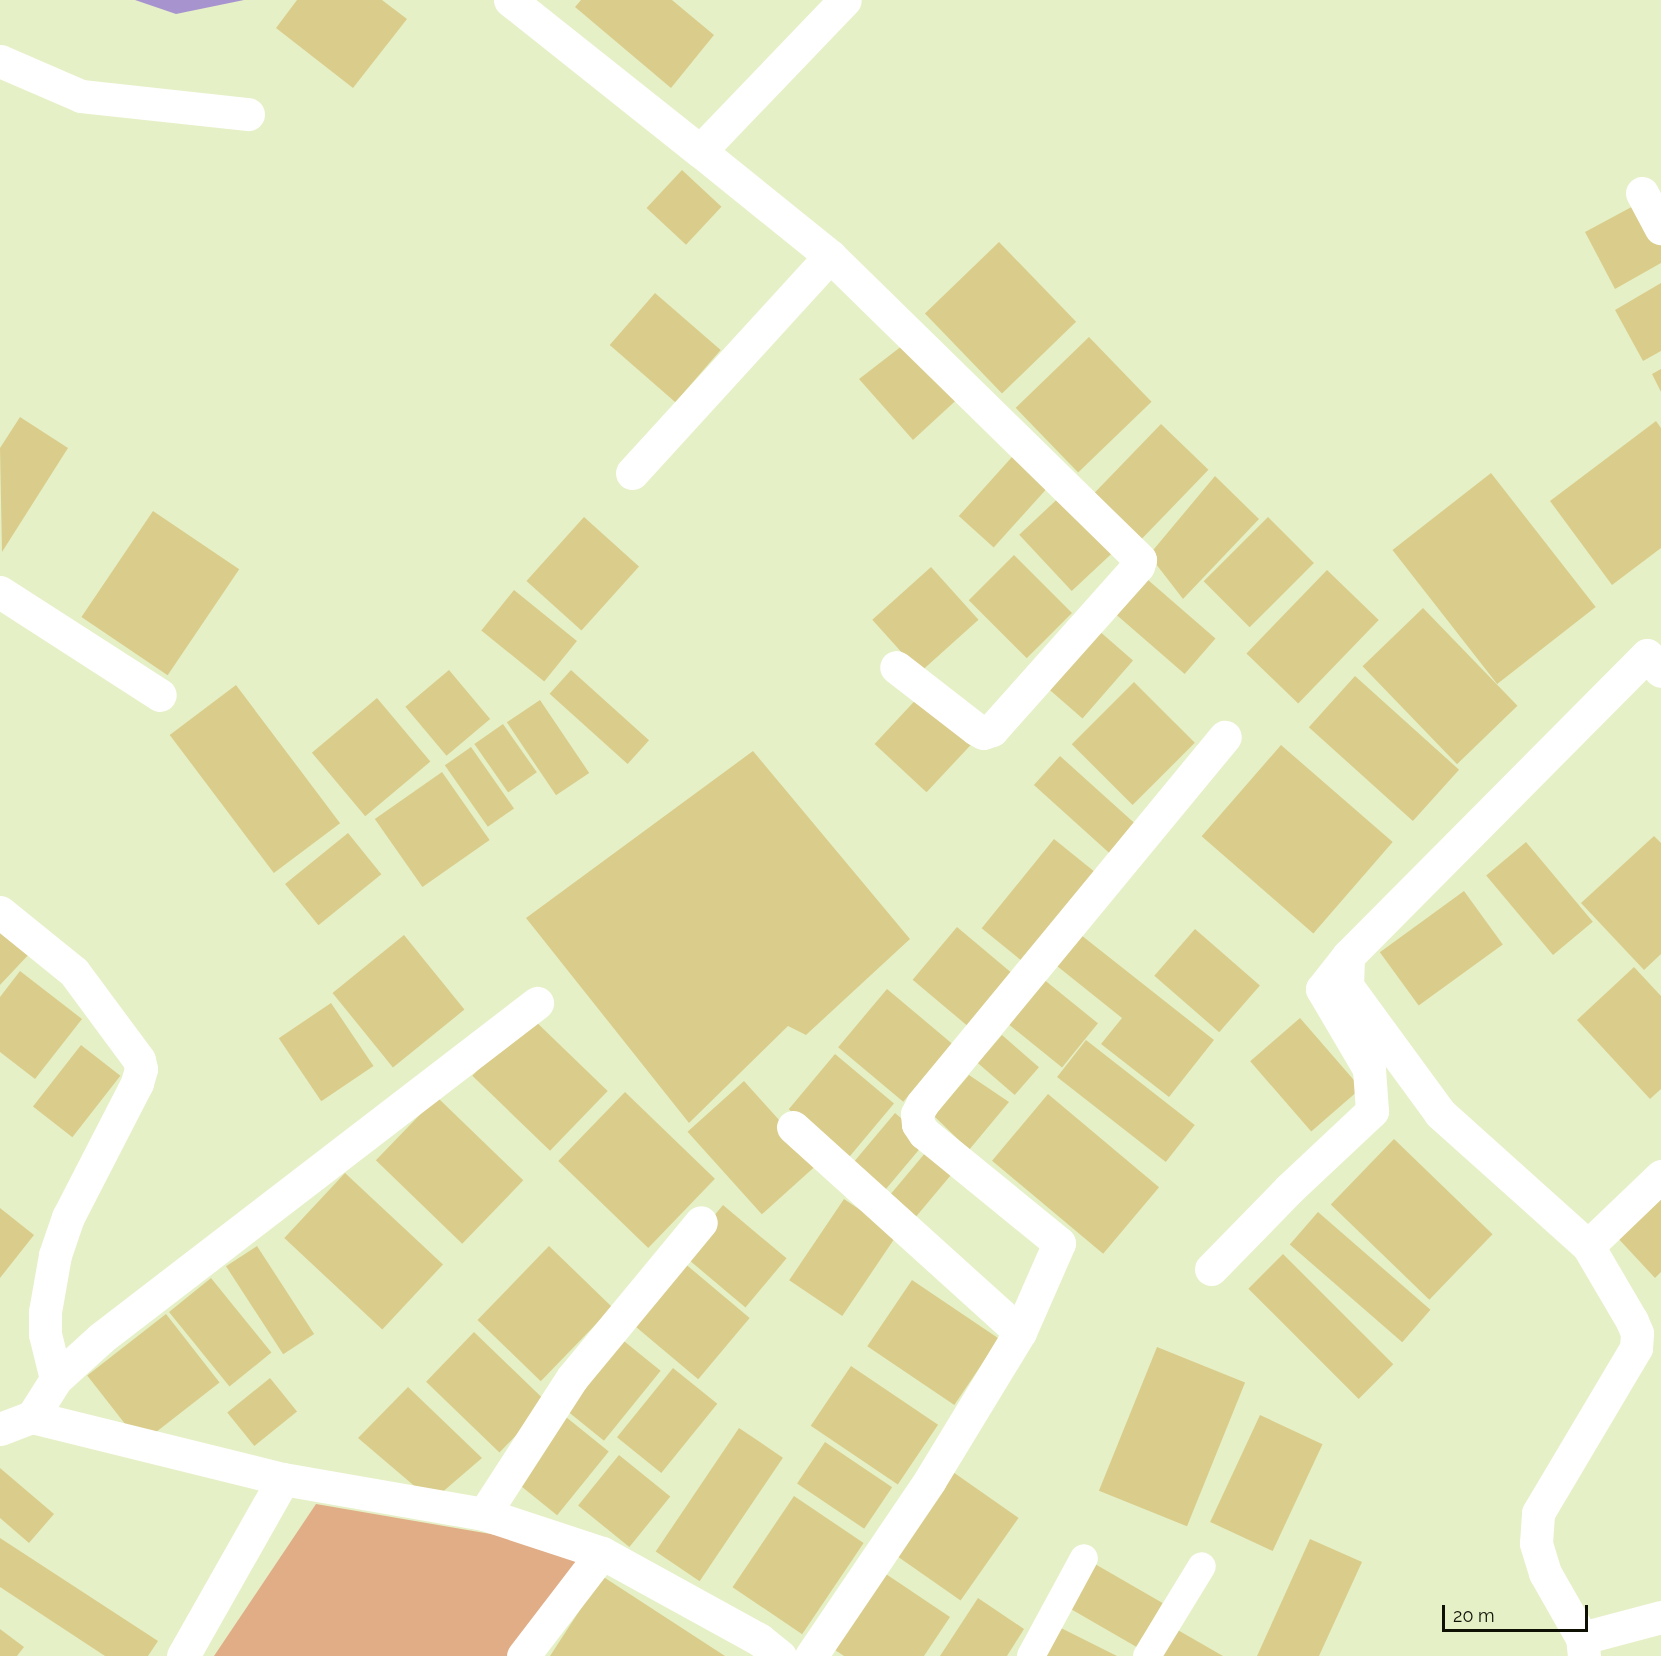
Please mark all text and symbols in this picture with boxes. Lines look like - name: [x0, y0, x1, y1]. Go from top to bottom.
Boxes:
- scale bar: [1445, 1593, 1590, 1631]
- text: 20 m: [1453, 1605, 1495, 1626]

